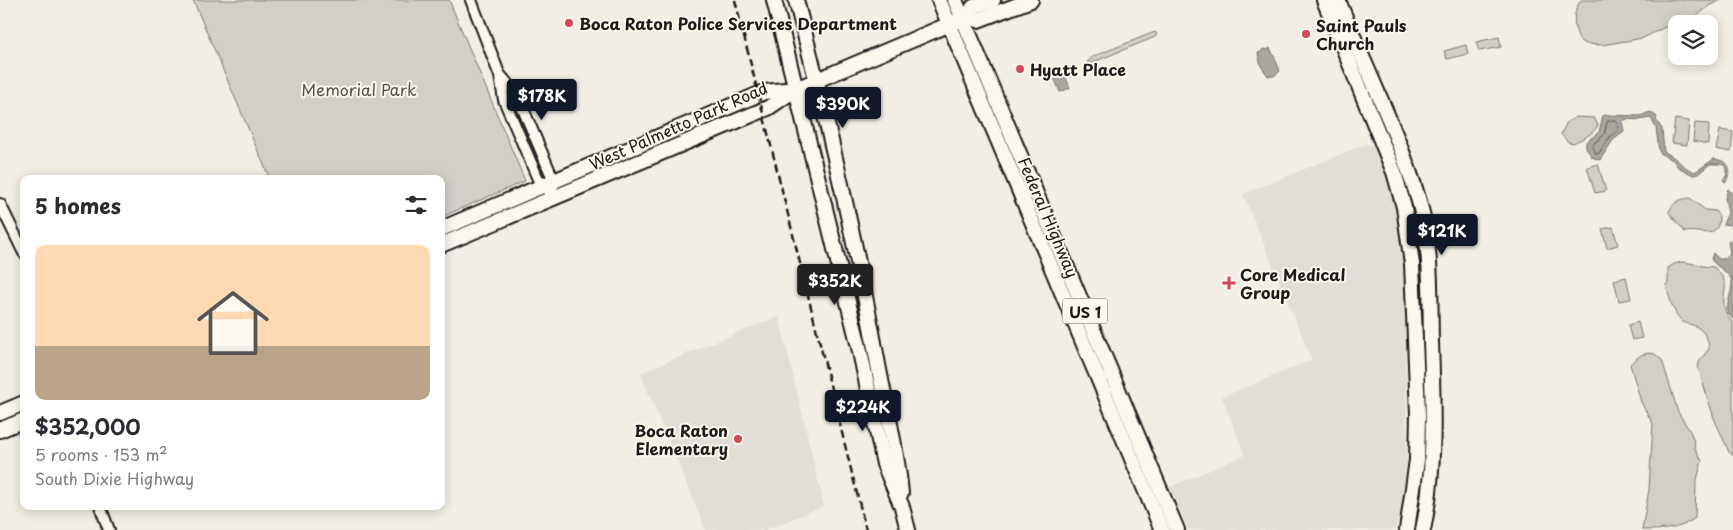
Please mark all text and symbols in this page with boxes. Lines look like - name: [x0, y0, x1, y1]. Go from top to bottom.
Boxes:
- place label: Boca Raton Police Services Department: [579, 11, 897, 35]
- place label: Saint Pauls Church: [1316, 13, 1407, 55]
- map controls: [1668, 15, 1718, 65]
- button: layers: [1668, 15, 1718, 65]
- marker: Boca Raton Police Services Department: [563, 17, 575, 29]
- marker: Saint Pauls Church: [1300, 28, 1312, 40]
- place label: Hyatt Place: [1030, 57, 1126, 81]
- marker: Hyatt Place: [1014, 63, 1026, 75]
- street label: West Palmetto Park Road: [585, 75, 771, 175]
- park label: Memorial Park: [301, 77, 417, 101]
- pin: $178K: [507, 78, 577, 121]
- text: $178K: [518, 83, 566, 107]
- pin: $390K: [808, 86, 878, 129]
- text: $390K: [816, 91, 870, 115]
- street label: Federal Highway: [1013, 153, 1085, 281]
- text: 5 homes: [35, 189, 121, 221]
- icon: filters: [402, 191, 430, 219]
- pin: $121K: [1407, 214, 1477, 256]
- text: $121K: [1418, 218, 1466, 242]
- place label: Core Medical Group: [1240, 262, 1346, 304]
- pin: $352K: [800, 264, 870, 306]
- text: $352K: [808, 268, 862, 292]
- marker: Core Medical Group: [1222, 276, 1236, 290]
- icon: home: [188, 278, 278, 368]
- road number: US 1: [1062, 298, 1108, 324]
- pin: $224K: [828, 390, 898, 432]
- text: $224K: [836, 394, 890, 418]
- text: $352,000: [35, 410, 141, 442]
- place label: Boca Raton Elementary: [634, 418, 728, 460]
- marker: Boca Raton Elementary: [732, 433, 744, 445]
- text: 5 rooms · 153 m²: [35, 442, 168, 466]
- text: South Dixie Highway: [35, 466, 194, 490]

